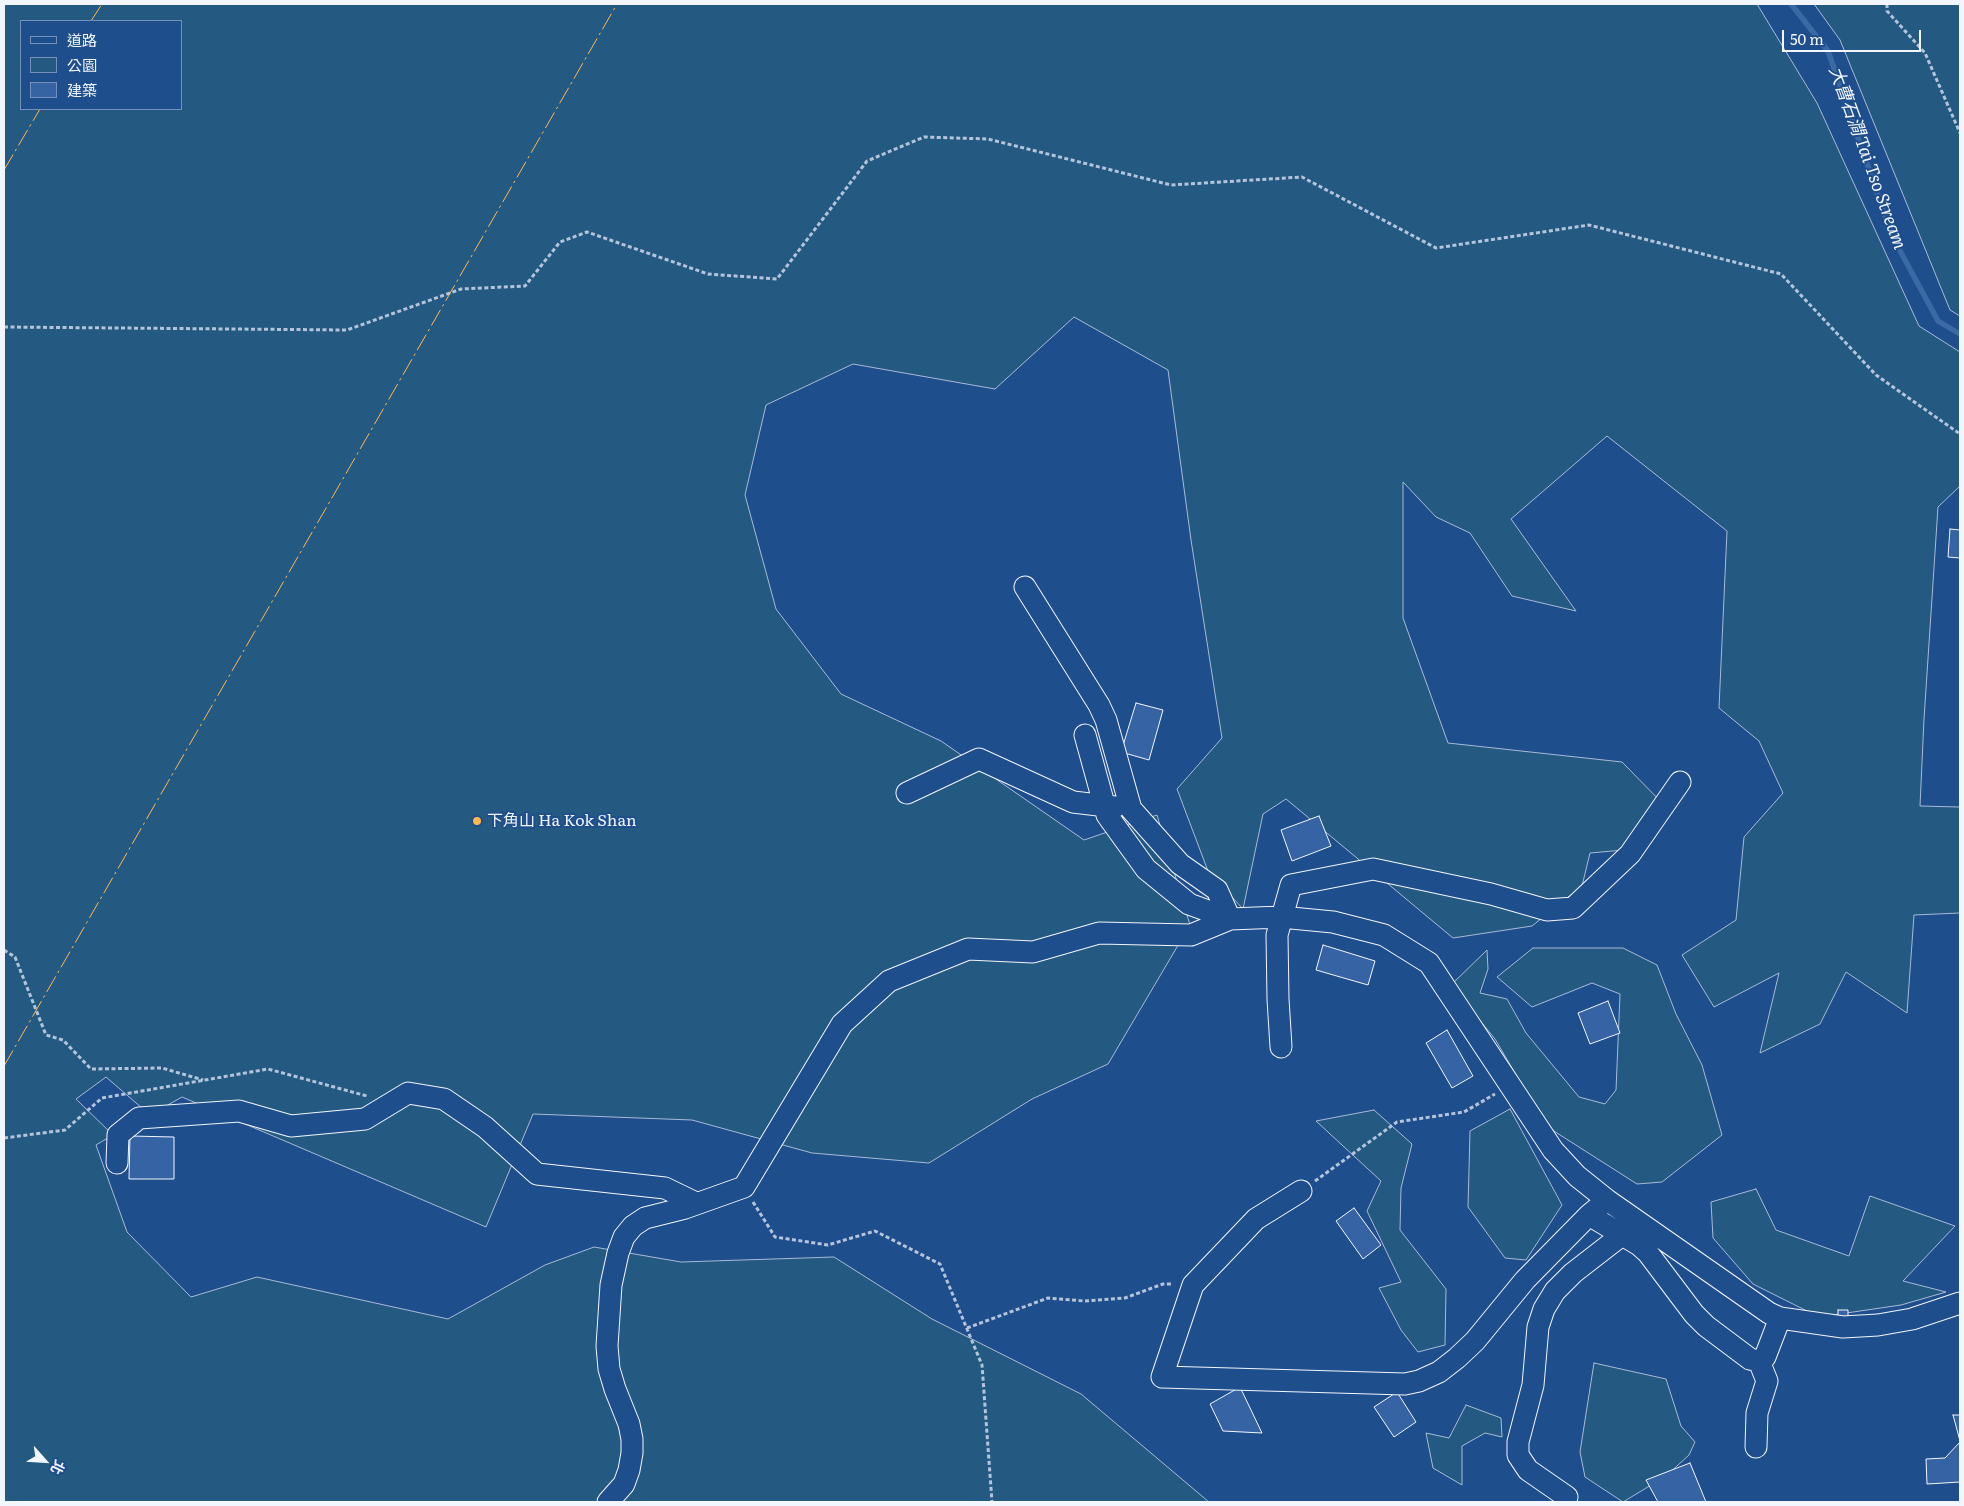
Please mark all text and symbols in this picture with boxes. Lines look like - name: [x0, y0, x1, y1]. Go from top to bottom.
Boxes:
- legend: [20, 20, 182, 110]
- scale bar: [1784, 20, 1923, 52]
- text: 50 m: [1790, 27, 1824, 50]
- text: 道路: [67, 28, 97, 51]
- text: 公園: [67, 53, 97, 76]
- water label: 大曹石澗 Tai Tso Stream: [1824, 63, 1910, 253]
- text: 建築: [67, 78, 97, 101]
- place label: 下角山 Ha Kok Shan: [487, 811, 636, 831]
- marker: 下角山 Ha Kok Shan: [471, 815, 483, 827]
- north arrow: [20, 1436, 70, 1486]
- text: 北: [46, 1457, 71, 1478]

